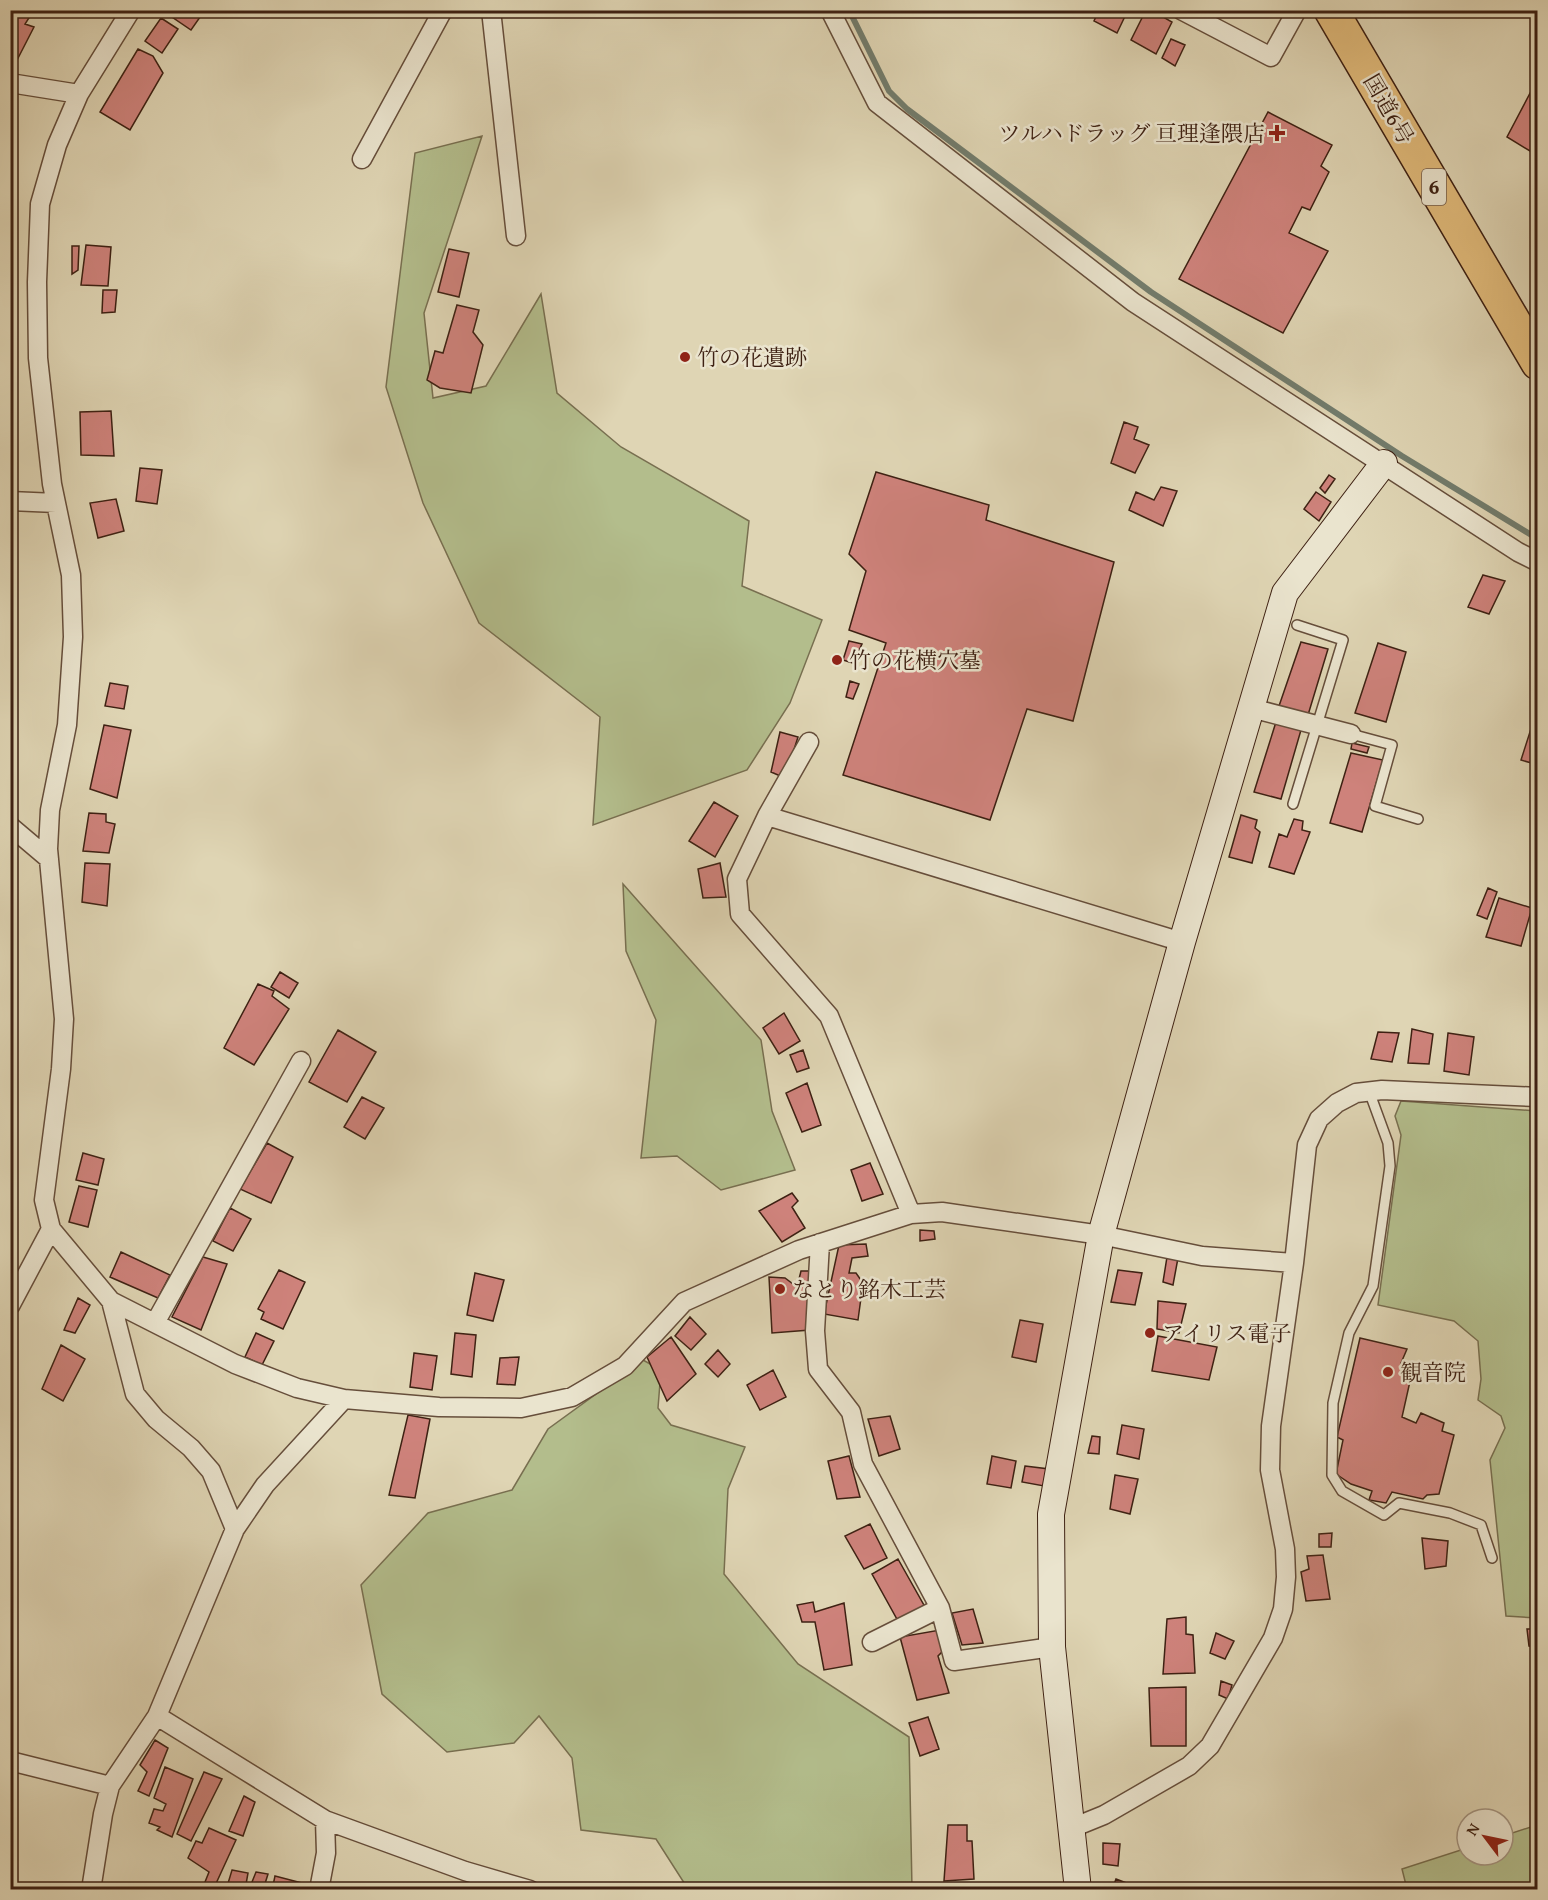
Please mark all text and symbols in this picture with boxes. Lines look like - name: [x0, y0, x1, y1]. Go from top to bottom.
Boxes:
- street label: 国道6号: [1356, 68, 1422, 150]
- place label: ツルハドラッグ 亘理逢隈店: [999, 117, 1265, 149]
- marker: ツルハドラッグ 亘理逢隈店: [1270, 126, 1284, 140]
- road number: 6: [1422, 169, 1446, 205]
- place label: 竹の花遺跡: [697, 341, 807, 373]
- marker: 竹の花遺跡: [678, 350, 692, 364]
- place label: 竹の花横穴墓: [849, 644, 981, 676]
- marker: 竹の花横穴墓: [830, 653, 844, 667]
- place label: なとり銘木工芸: [792, 1273, 946, 1305]
- marker: なとり銘木工芸: [773, 1282, 787, 1296]
- place label: アイリス電子: [1162, 1317, 1292, 1349]
- marker: アイリス電子: [1143, 1326, 1157, 1340]
- place label: 観音院: [1400, 1356, 1466, 1388]
- marker: 観音院: [1381, 1365, 1395, 1379]
- north arrow: [1455, 1807, 1515, 1867]
- text: N: [1459, 1818, 1485, 1840]

